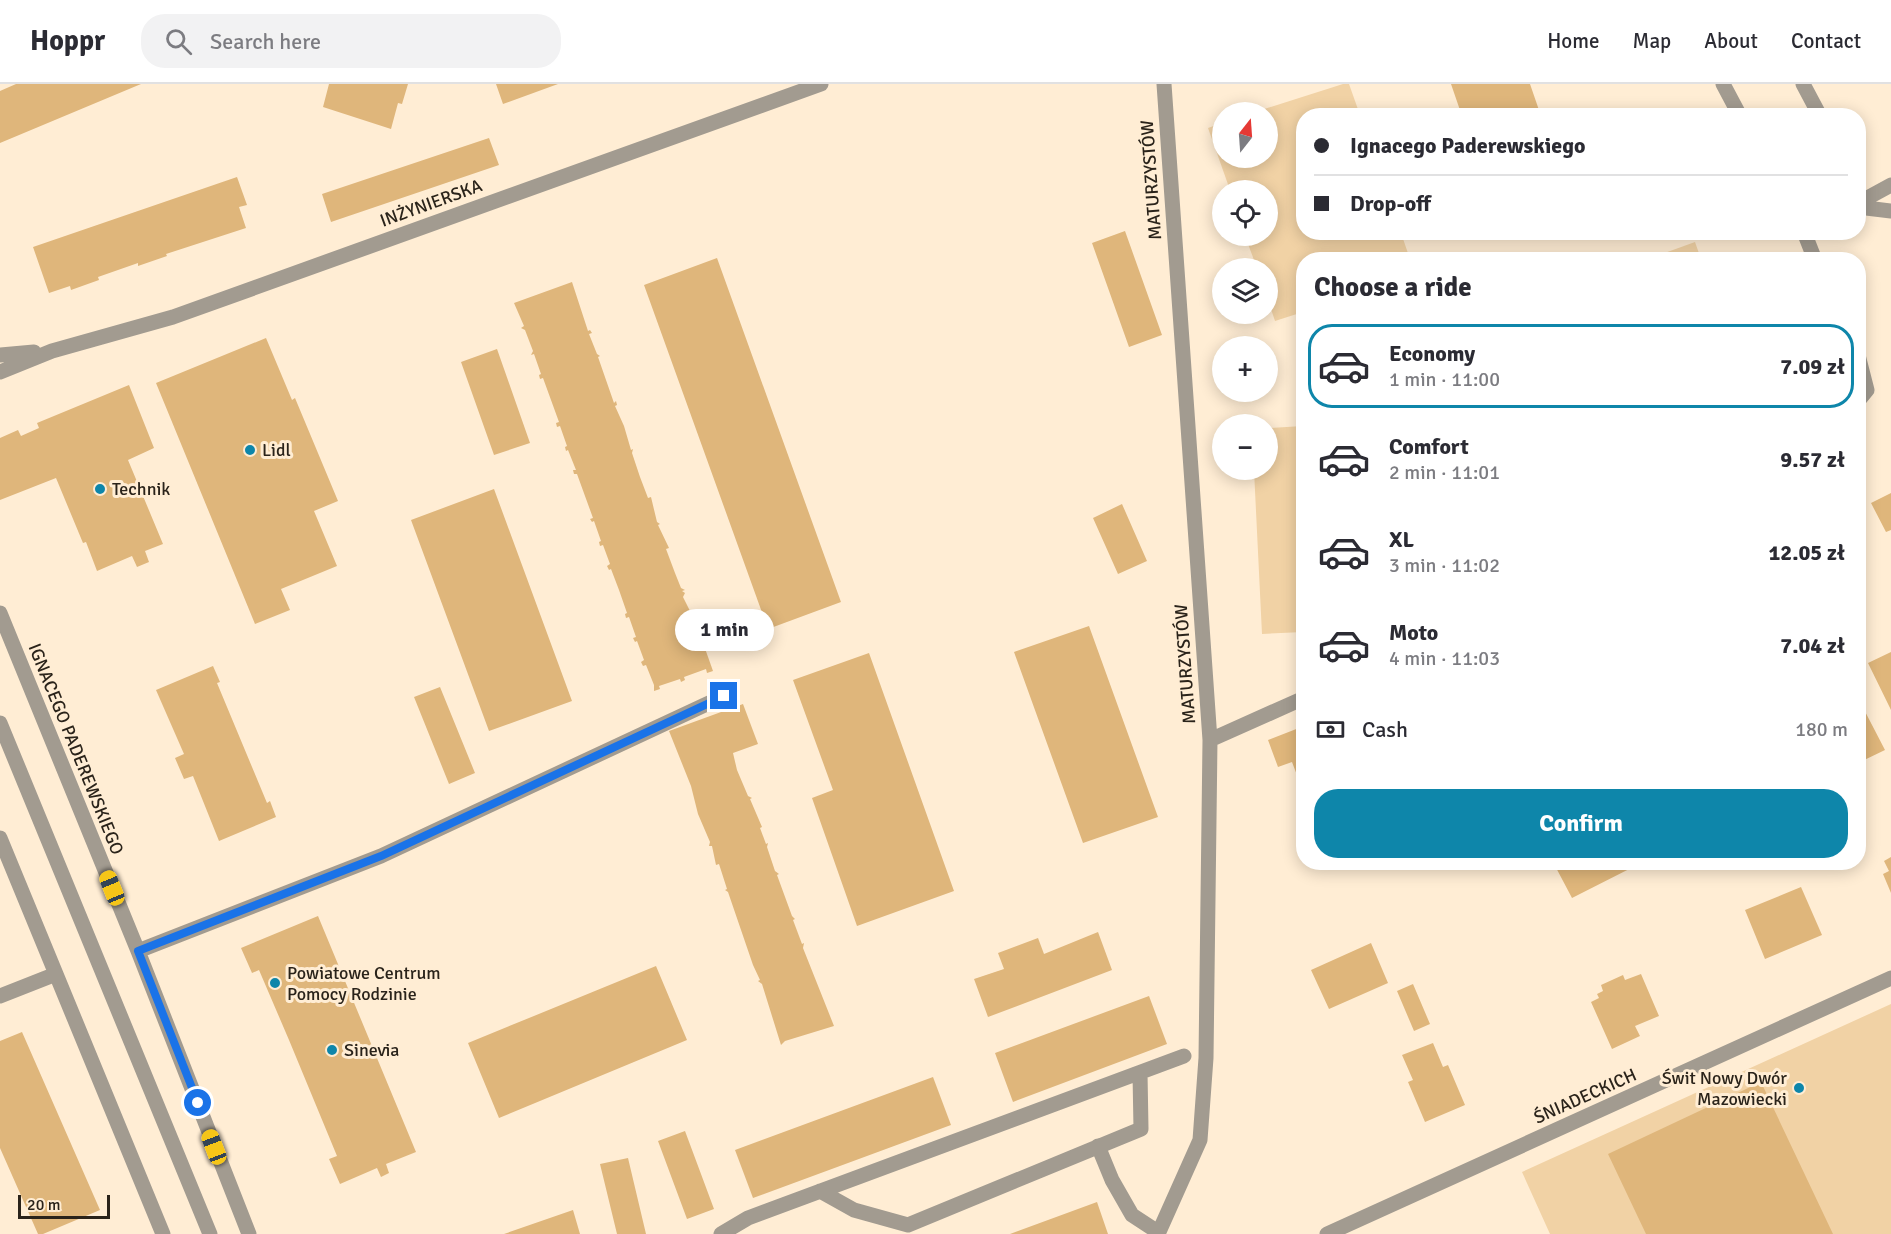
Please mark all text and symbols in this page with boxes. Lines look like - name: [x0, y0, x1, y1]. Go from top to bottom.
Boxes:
- search box: [141, 14, 561, 68]
- text: Hoppr: [30, 24, 105, 58]
- icon: search: [162, 25, 195, 58]
- text: Search here: [210, 28, 321, 55]
- text: Home: [1547, 28, 1600, 54]
- text: Map: [1633, 28, 1671, 54]
- text: About: [1704, 28, 1758, 54]
- text: Contact: [1791, 28, 1861, 54]
- north arrow: [1212, 102, 1278, 168]
- map controls: [1212, 102, 1278, 480]
- street label: MATURZYSTÓW: [1136, 119, 1166, 241]
- text: Ignacego Paderewskiego: [1350, 132, 1585, 159]
- street label: INŻYNIERSKA: [377, 174, 485, 232]
- button: locate: [1212, 180, 1278, 246]
- text: Drop-off: [1350, 190, 1431, 217]
- button: layers: [1212, 258, 1278, 324]
- text: Choose a ride: [1314, 271, 1472, 304]
- button: +: [1212, 336, 1278, 402]
- icon: car: [1317, 339, 1371, 393]
- text: Economy: [1389, 340, 1475, 367]
- text: 7.09 zł: [1780, 353, 1845, 380]
- text: 1 min · 11:00: [1389, 367, 1500, 392]
- button: −: [1212, 414, 1278, 480]
- icon: car: [1317, 432, 1371, 486]
- text: Comfort: [1389, 433, 1469, 460]
- place label: Lidl: [262, 439, 291, 461]
- marker: Lidl: [243, 443, 257, 457]
- text: 9.57 zł: [1780, 446, 1845, 473]
- text: 2 min · 11:01: [1389, 460, 1500, 485]
- place label: Technik: [112, 478, 170, 500]
- marker: Technik: [93, 482, 107, 496]
- icon: car: [1317, 525, 1371, 579]
- text: XL: [1389, 526, 1414, 553]
- text: 12.05 zł: [1768, 539, 1845, 566]
- text: 3 min · 11:02: [1389, 553, 1500, 578]
- street label: MATURZYSTÓW: [1170, 603, 1200, 725]
- callout: 1 min: [674, 609, 774, 651]
- text: 1 min: [700, 617, 749, 642]
- icon: car: [1317, 618, 1371, 672]
- text: Moto: [1389, 619, 1438, 646]
- text: 7.04 zł: [1780, 632, 1845, 659]
- street label: IGNACEGO PADEREWSKIEGO: [24, 640, 128, 858]
- text: 4 min · 11:03: [1389, 646, 1500, 671]
- route end: [710, 682, 737, 709]
- icon: cash: [1314, 713, 1347, 746]
- text: Cash: [1362, 716, 1408, 743]
- text: 180 m: [1795, 717, 1848, 742]
- button: Confirm: [1314, 789, 1848, 858]
- car: [97, 868, 127, 908]
- place label: Powiatowe Centrum Pomocy Rodzinie: [287, 962, 441, 1005]
- marker: Powiatowe Centrum Pomocy Rodzinie: [268, 976, 282, 990]
- place label: Sinevia: [344, 1039, 399, 1061]
- marker: Sinevia: [325, 1043, 339, 1057]
- street label: ŚNIADECKICH: [1530, 1064, 1640, 1128]
- place label: Świt Nowy Dwór Mazowiecki: [1662, 1067, 1787, 1110]
- marker: Świt Nowy Dwór Mazowiecki: [1792, 1081, 1806, 1095]
- route start: [184, 1089, 211, 1116]
- car: [199, 1127, 229, 1167]
- scale bar: [18, 1192, 110, 1220]
- text: 20 m: [27, 1195, 61, 1215]

